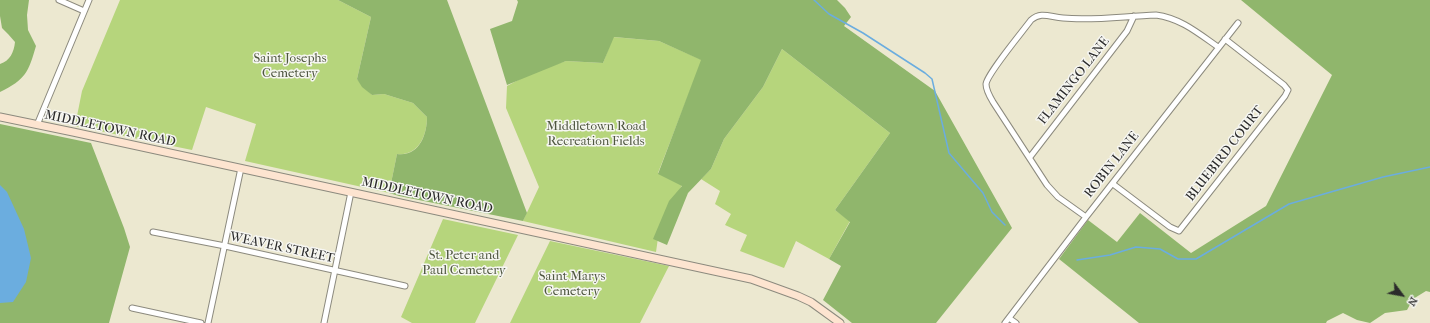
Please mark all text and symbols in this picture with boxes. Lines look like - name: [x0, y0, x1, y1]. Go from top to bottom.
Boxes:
- street label: FLAMINGO LANE: [1035, 34, 1113, 128]
- park label: Saint Josephs Cemetery: [254, 51, 326, 82]
- street label: BLUEBIRD COURT: [1183, 103, 1267, 205]
- street label: MIDDLETOWN ROAD: [43, 107, 177, 151]
- park label: Middletown Road Recreation Fields: [546, 119, 646, 150]
- street label: ROBIN LANE: [1081, 129, 1143, 201]
- street label: MIDDLETOWN ROAD: [360, 174, 494, 218]
- street label: WEAVER STREET: [228, 229, 336, 267]
- park label: St. Peter and Paul Cemetery: [422, 248, 506, 279]
- park label: Saint Marys Cemetery: [539, 269, 605, 300]
- north arrow: [1382, 275, 1422, 315]
- text: N: [1405, 295, 1420, 309]

